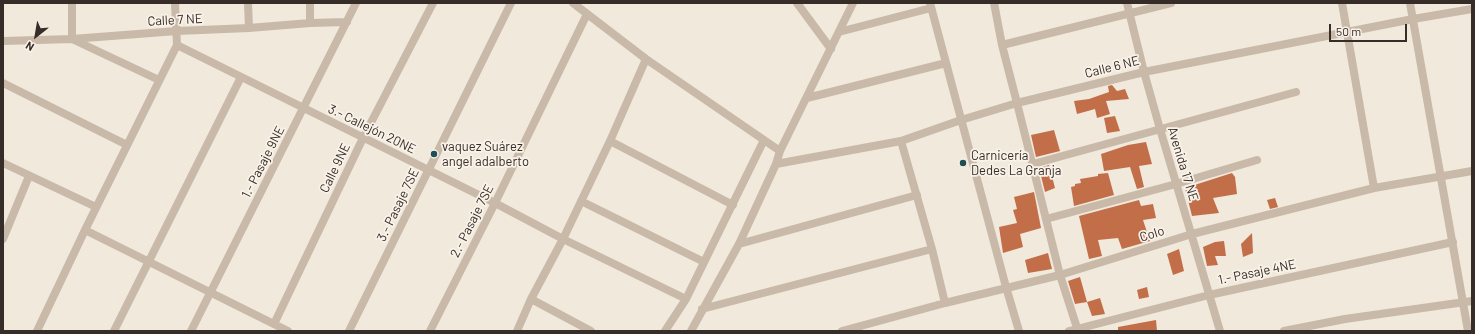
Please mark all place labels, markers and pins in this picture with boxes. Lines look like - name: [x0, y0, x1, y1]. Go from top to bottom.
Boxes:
- place label: vaquez Suárez angel adalberto: [442, 139, 529, 170]
- place label: Carnicería Dedes La Granja: [971, 148, 1062, 179]
- marker: vaquez Suárez angel adalberto: [429, 149, 439, 159]
- marker: Carnicería Dedes La Granja: [958, 158, 968, 168]

